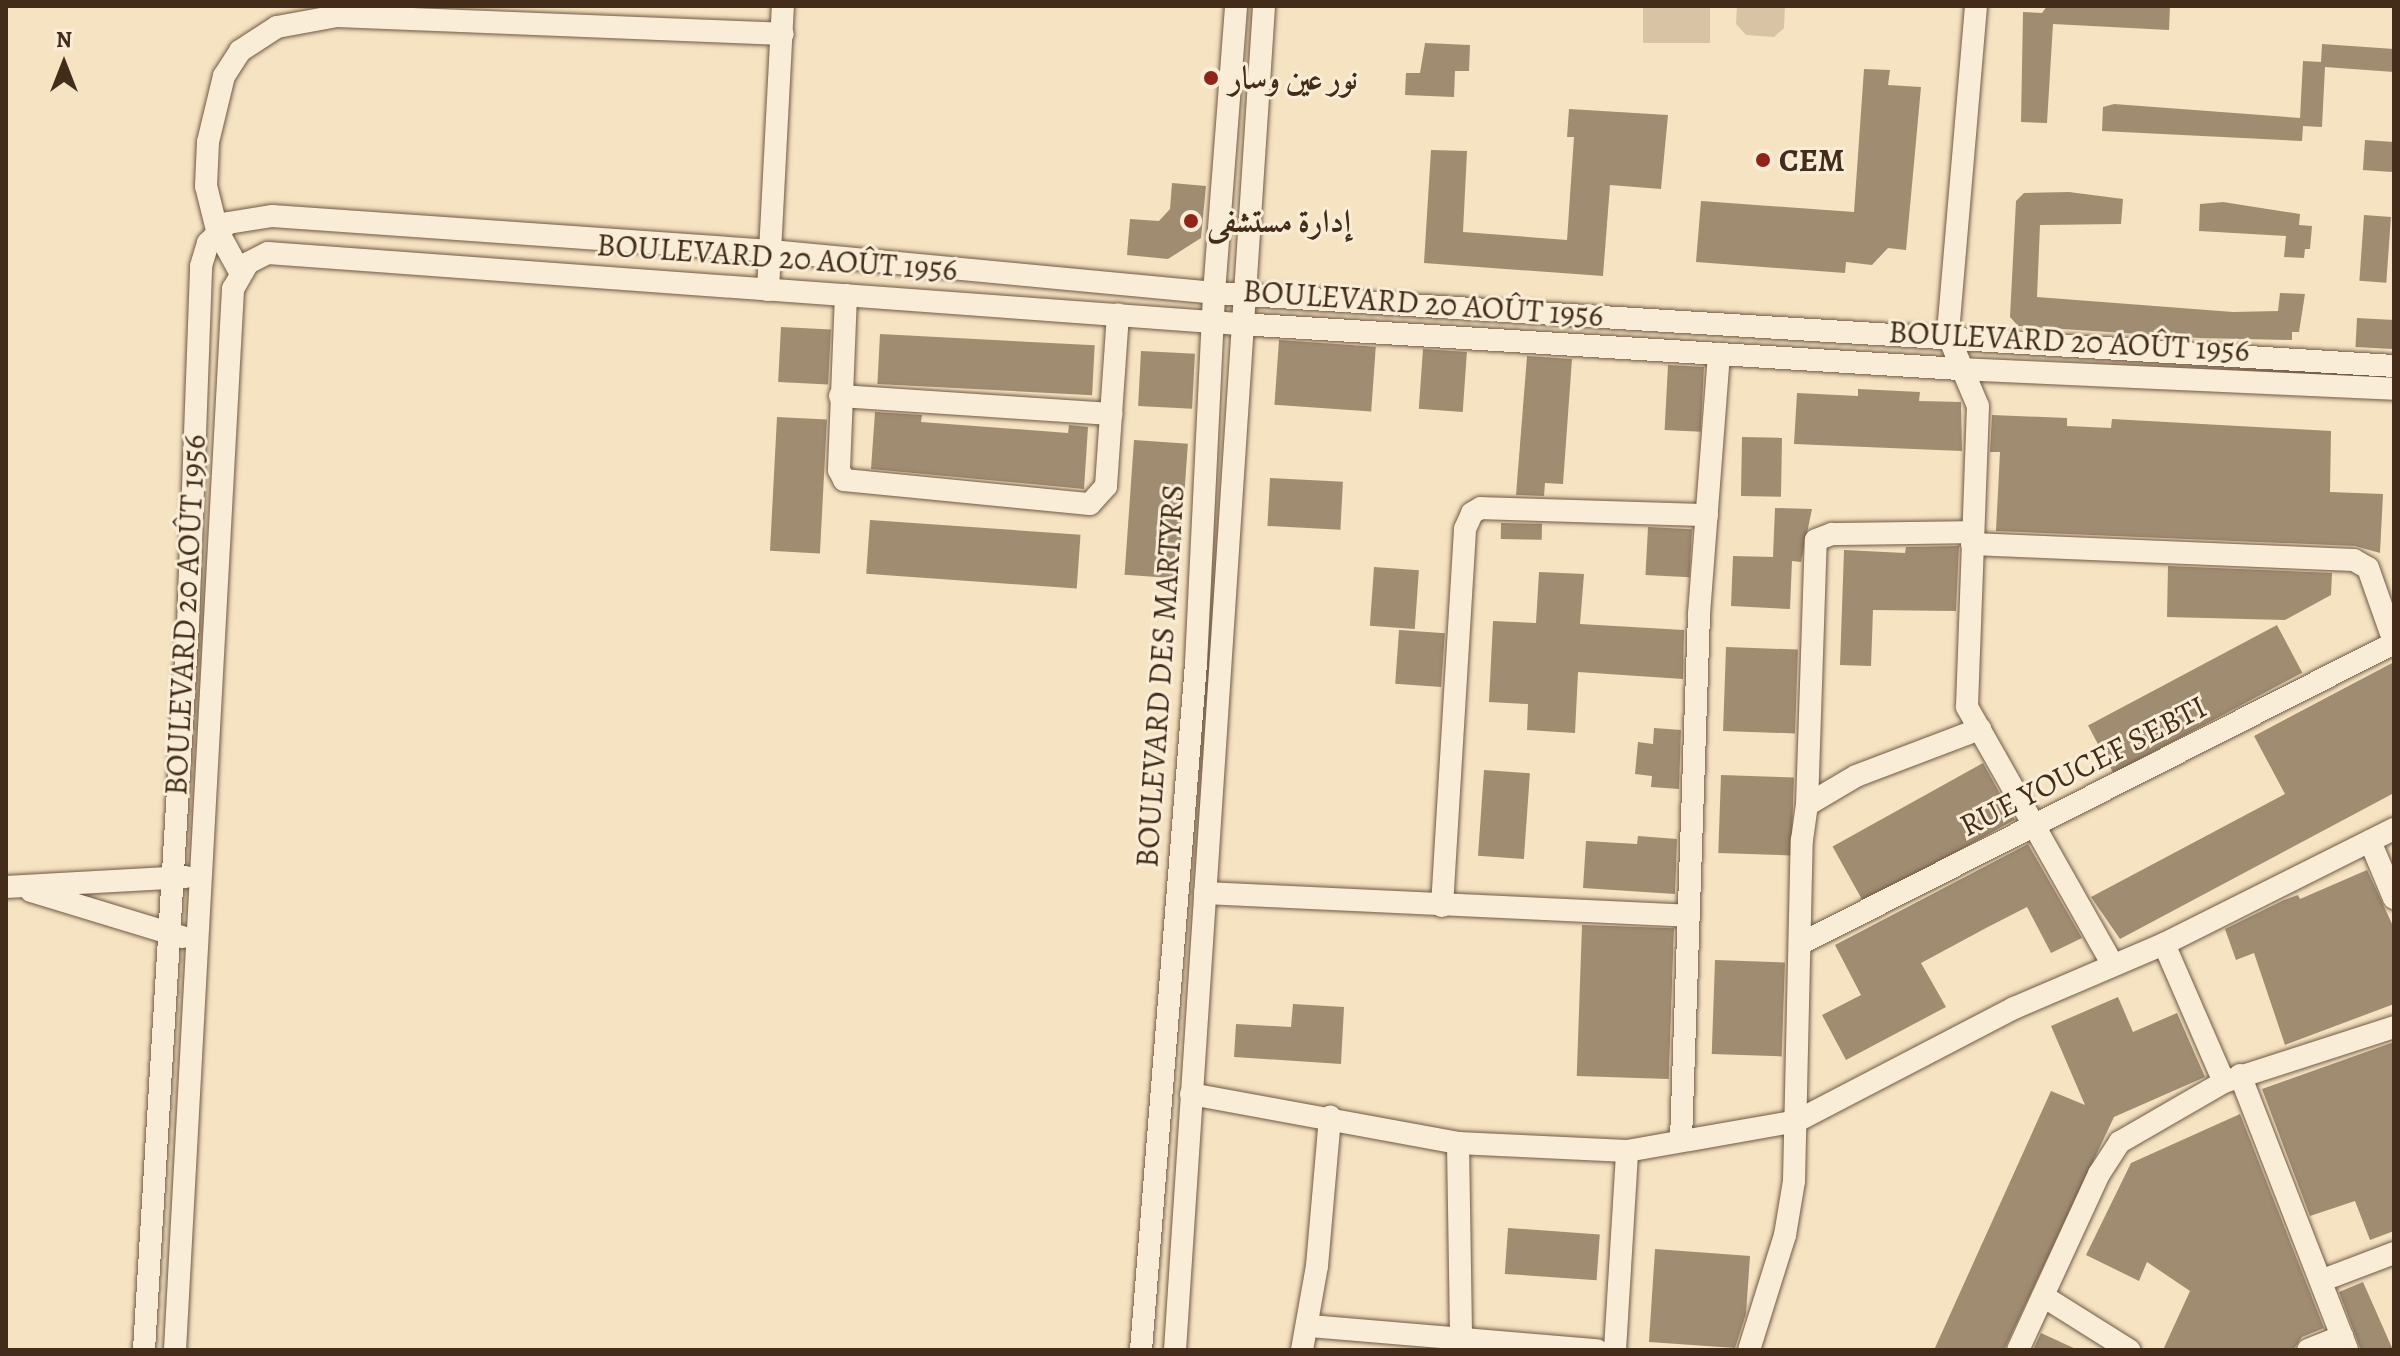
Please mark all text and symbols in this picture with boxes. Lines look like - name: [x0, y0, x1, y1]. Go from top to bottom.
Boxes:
- north arrow: [24, 24, 104, 104]
- text: N: [56, 25, 72, 55]
- place label: نور عين وسار: [1229, 59, 1358, 97]
- marker: نور عين وسار: [1200, 67, 1222, 89]
- place label: CEM: [1779, 141, 1845, 179]
- marker: CEM: [1754, 151, 1772, 169]
- place label: إدارة مستشفى: [1207, 202, 1351, 240]
- marker: إدارة مستشفى: [1182, 212, 1200, 230]
- street label: BOULEVARD 20 AOÛT 1956: [595, 225, 959, 289]
- street label: BOULEVARD 20 AOÛT 1956: [1241, 271, 1605, 335]
- street label: BOULEVARD 20 AOÛT 1956: [1887, 312, 2251, 370]
- street label: BOULEVARD 20 AOÛT 1956: [156, 433, 214, 797]
- street label: BOULEVARD DES MARTYRS: [1127, 483, 1193, 869]
- street label: RUE YOUCEF SEBTI: [1953, 687, 2213, 845]

